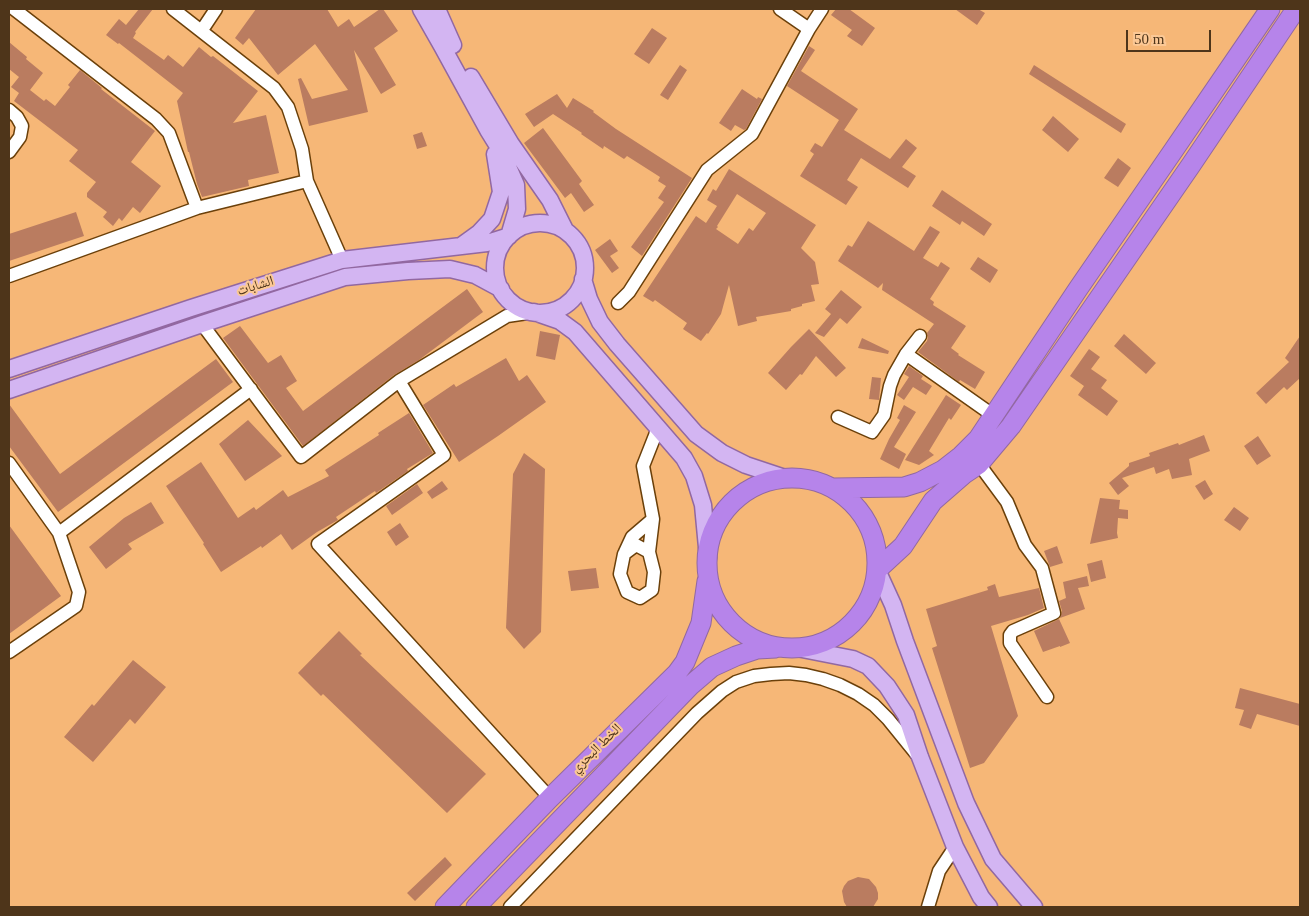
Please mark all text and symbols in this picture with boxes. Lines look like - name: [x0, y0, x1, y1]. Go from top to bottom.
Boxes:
- scale bar: [1129, 20, 1214, 52]
- text: 50 m: [1134, 31, 1164, 47]
- street label: الشابات: [236, 275, 276, 301]
- street label: الخط البحري: [569, 722, 627, 778]

